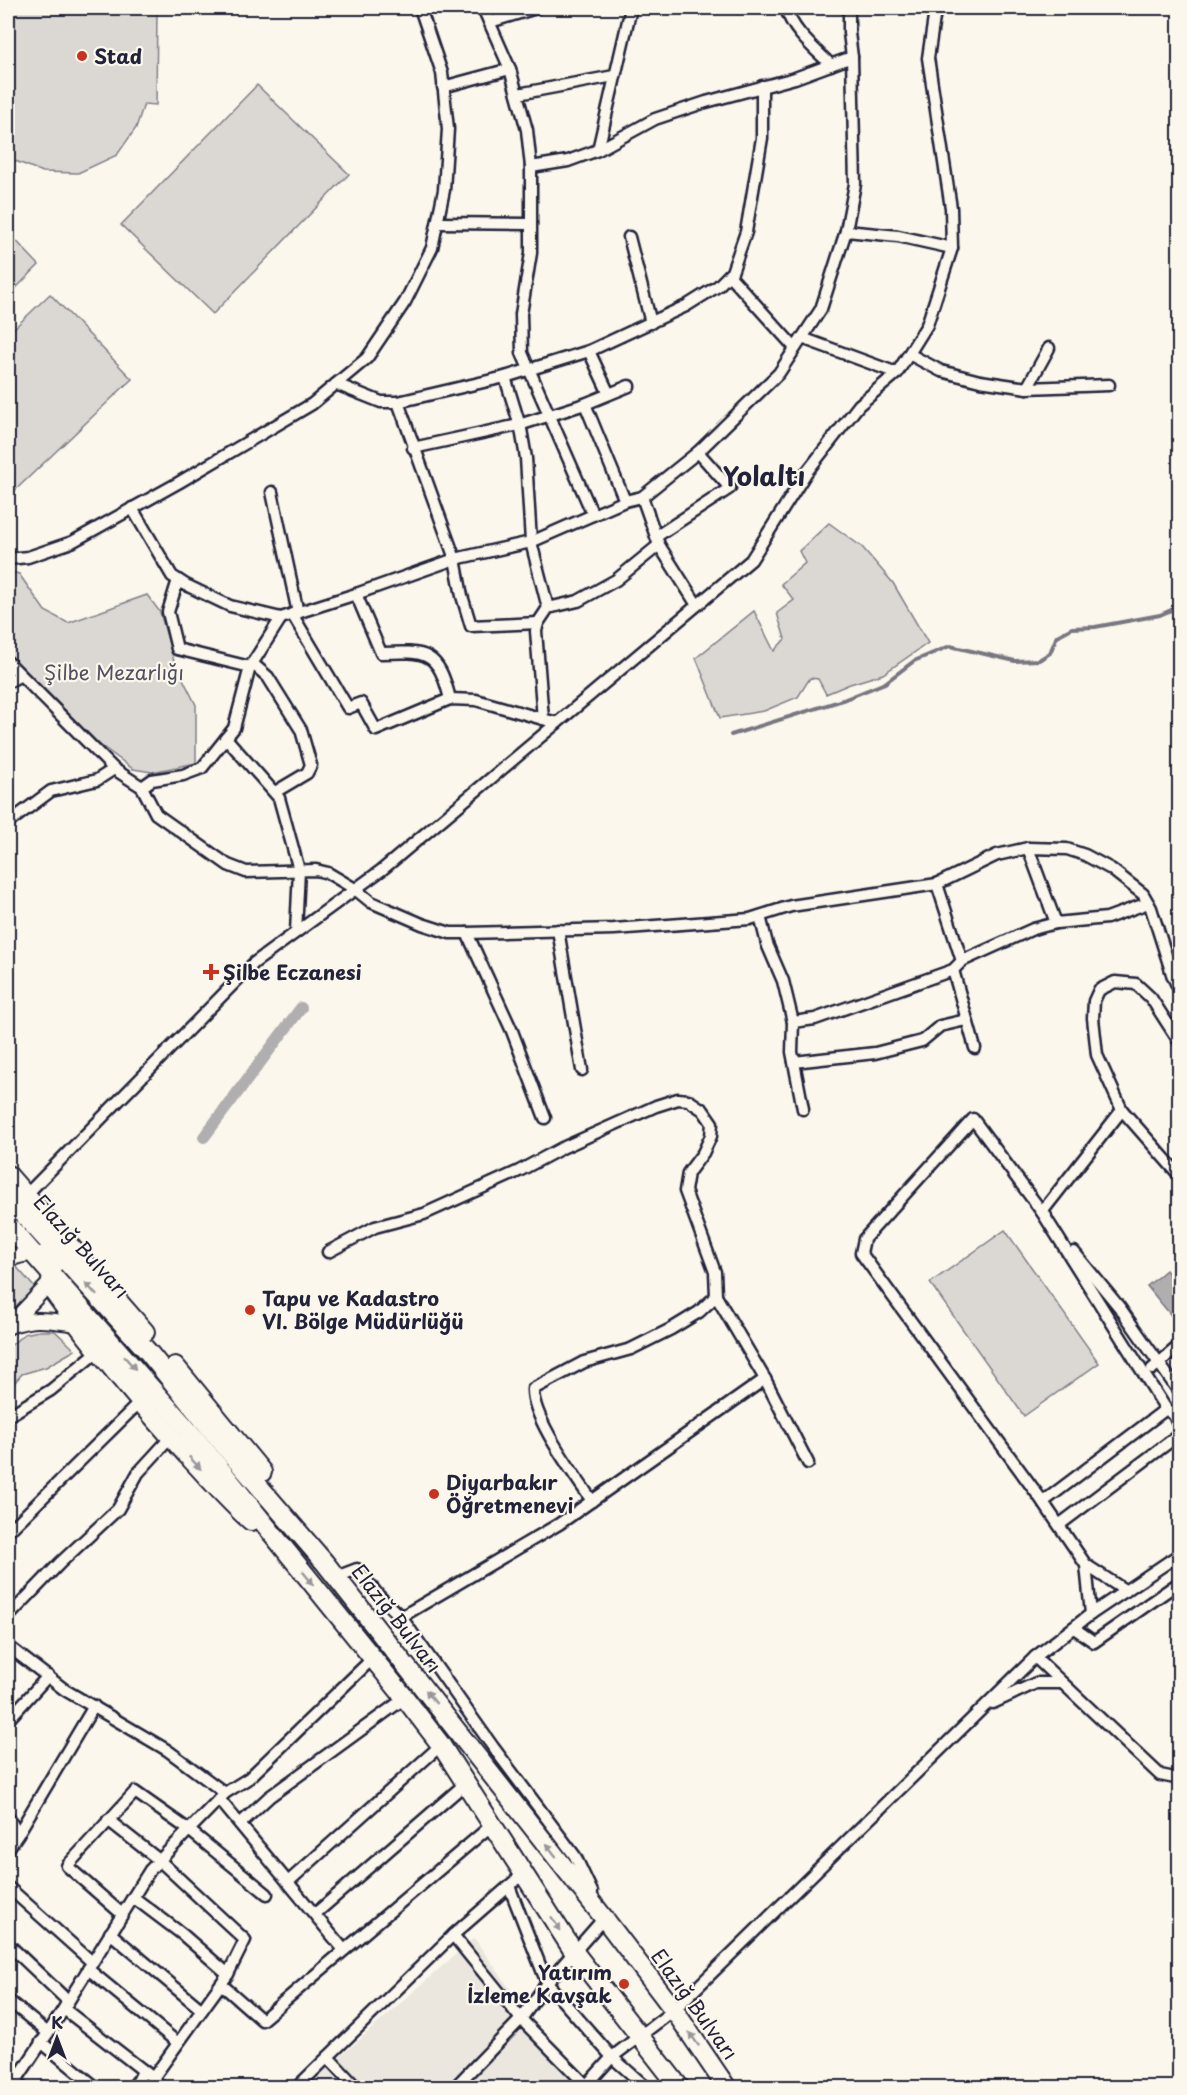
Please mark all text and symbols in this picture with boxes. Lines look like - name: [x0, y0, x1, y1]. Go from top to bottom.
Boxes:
- place label: Stad: [94, 41, 142, 71]
- marker: Stad: [75, 49, 89, 63]
- district label: Yolaltı: [723, 456, 805, 495]
- park label: Şilbe Mezarlığı: [44, 657, 184, 687]
- place label: Şilbe Eczanesi: [223, 957, 362, 987]
- marker: Şilbe Eczanesi: [204, 965, 218, 979]
- street label: Elazığ Bulvarı: [27, 1187, 137, 1305]
- one-way arrow: [84, 1282, 98, 1297]
- place label: Tapu ve Kadastro VI. Bölge Müdürlüğü: [262, 1283, 464, 1336]
- marker: Tapu ve Kadastro VI. Bölge Müdürlüğü: [243, 1303, 257, 1317]
- one-way arrow: [123, 1355, 136, 1370]
- one-way arrow: [188, 1456, 202, 1471]
- place label: Diyarbakır Öğretmenevi: [446, 1467, 573, 1520]
- marker: Diyarbakır Öğretmenevi: [427, 1487, 441, 1501]
- street label: Elazığ Bulvarı: [345, 1557, 449, 1679]
- one-way arrow: [302, 1570, 315, 1586]
- one-way arrow: [424, 1689, 437, 1705]
- one-way arrow: [546, 1843, 558, 1858]
- one-way arrow: [550, 1916, 561, 1932]
- street label: Elazığ Bulvarı: [644, 1942, 746, 2066]
- place label: Yatırım İzleme Kavşak: [467, 1957, 613, 2010]
- marker: Yatırım İzleme Kavşak: [617, 1977, 631, 1991]
- north arrow: [27, 2008, 87, 2068]
- text: K: [51, 2010, 63, 2034]
- one-way arrow: [688, 2032, 700, 2048]

